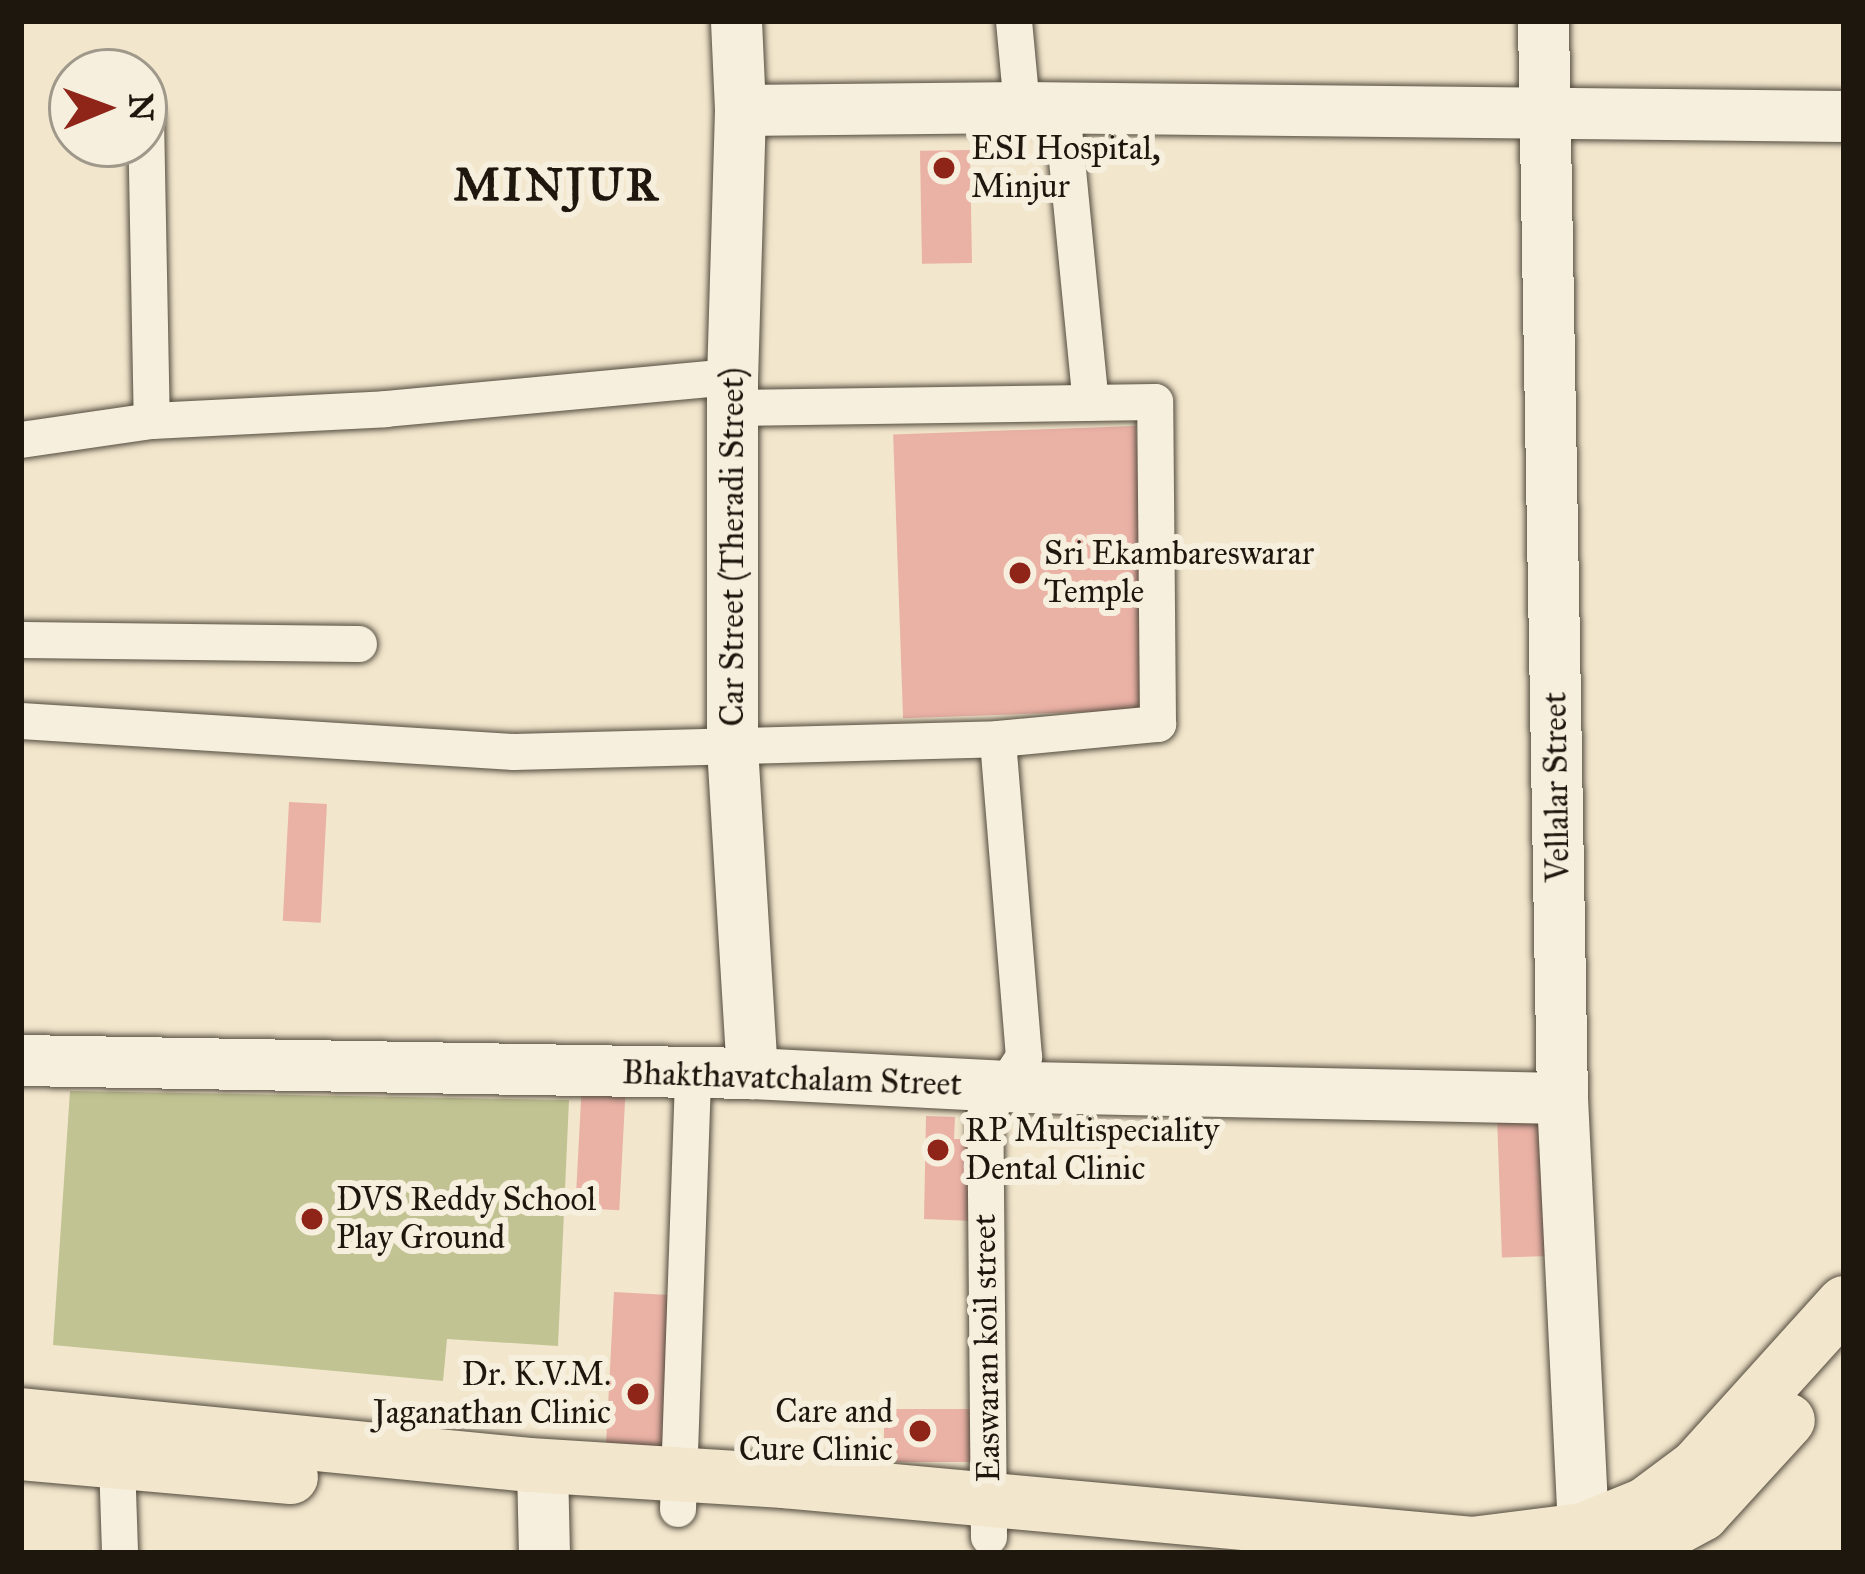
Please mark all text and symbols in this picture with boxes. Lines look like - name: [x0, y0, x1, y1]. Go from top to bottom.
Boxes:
- north arrow: [48, 48, 168, 168]
- text: N: [121, 93, 161, 122]
- place label: ESI Hospital, Minjur: [971, 129, 1161, 207]
- marker: ESI Hospital, Minjur: [928, 152, 960, 184]
- district label: MINJUR: [453, 158, 661, 212]
- street label: Car Street (Theradi Street): [713, 367, 753, 727]
- place label: Sri Ekambareswarar Temple: [1044, 534, 1314, 612]
- marker: Sri Ekambareswarar Temple: [1007, 560, 1033, 586]
- street label: Vellalar Street: [1536, 691, 1578, 883]
- street label: Bhakthavatchalam Street: [621, 1053, 963, 1105]
- place label: RP Multispeciality Dental Clinic: [965, 1111, 1219, 1189]
- marker: RP Multispeciality Dental Clinic: [922, 1134, 954, 1166]
- place label: DVS Reddy School Play Ground: [336, 1180, 596, 1258]
- marker: DVS Reddy School Play Ground: [299, 1206, 325, 1232]
- street label: Easwaran koil street: [965, 1214, 1009, 1482]
- place label: Dr. K.V.M. Jaganathan Clinic: [373, 1355, 611, 1433]
- marker: Dr. K.V.M. Jaganathan Clinic: [622, 1378, 654, 1410]
- place label: Care and Cure Clinic: [739, 1392, 893, 1470]
- marker: Care and Cure Clinic: [904, 1415, 936, 1447]

